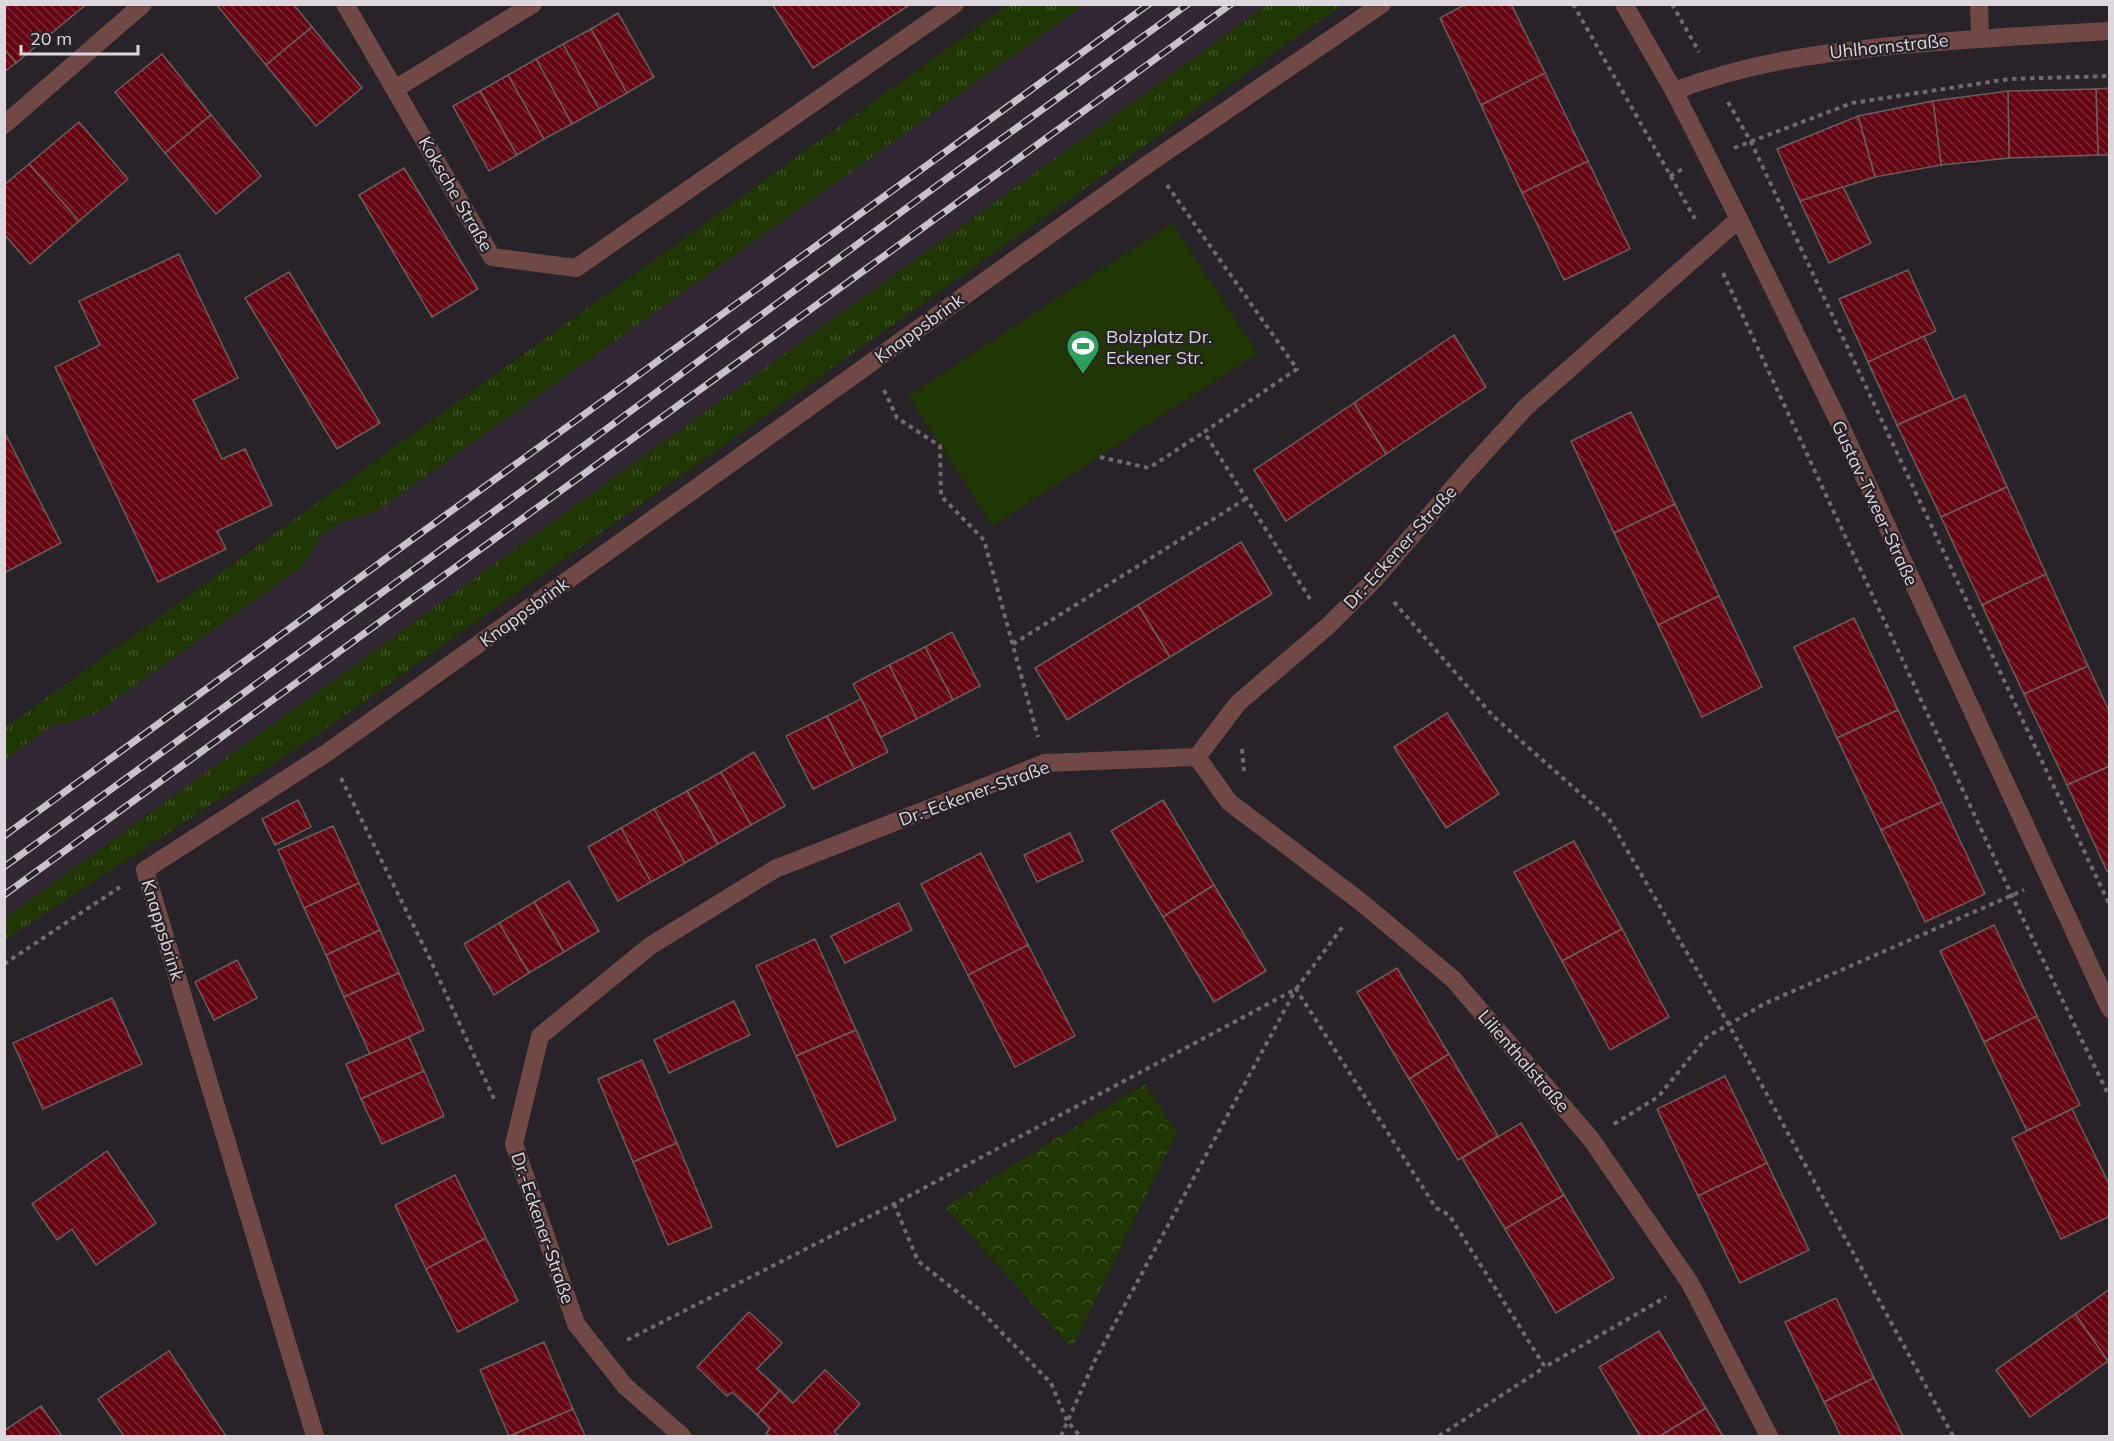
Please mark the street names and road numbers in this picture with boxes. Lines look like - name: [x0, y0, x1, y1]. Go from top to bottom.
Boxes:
- street label: Uhlhornstraße: [1828, 28, 1950, 64]
- street label: Koksche Straße: [414, 132, 498, 256]
- street label: Knappsbrink: [870, 287, 969, 368]
- street label: Gustav-Tweer-Straße: [1827, 417, 1923, 589]
- street label: Dr.-Eckener-Straße: [1338, 480, 1462, 614]
- street label: Knappsbrink: [475, 571, 574, 652]
- street label: Dr.-Eckener-Straße: [896, 755, 1052, 831]
- street label: Knappsbrink: [137, 877, 190, 984]
- street label: Lilienthalstraße: [1473, 1005, 1575, 1117]
- street label: Dr.-Eckener-Straße: [506, 1149, 580, 1307]

